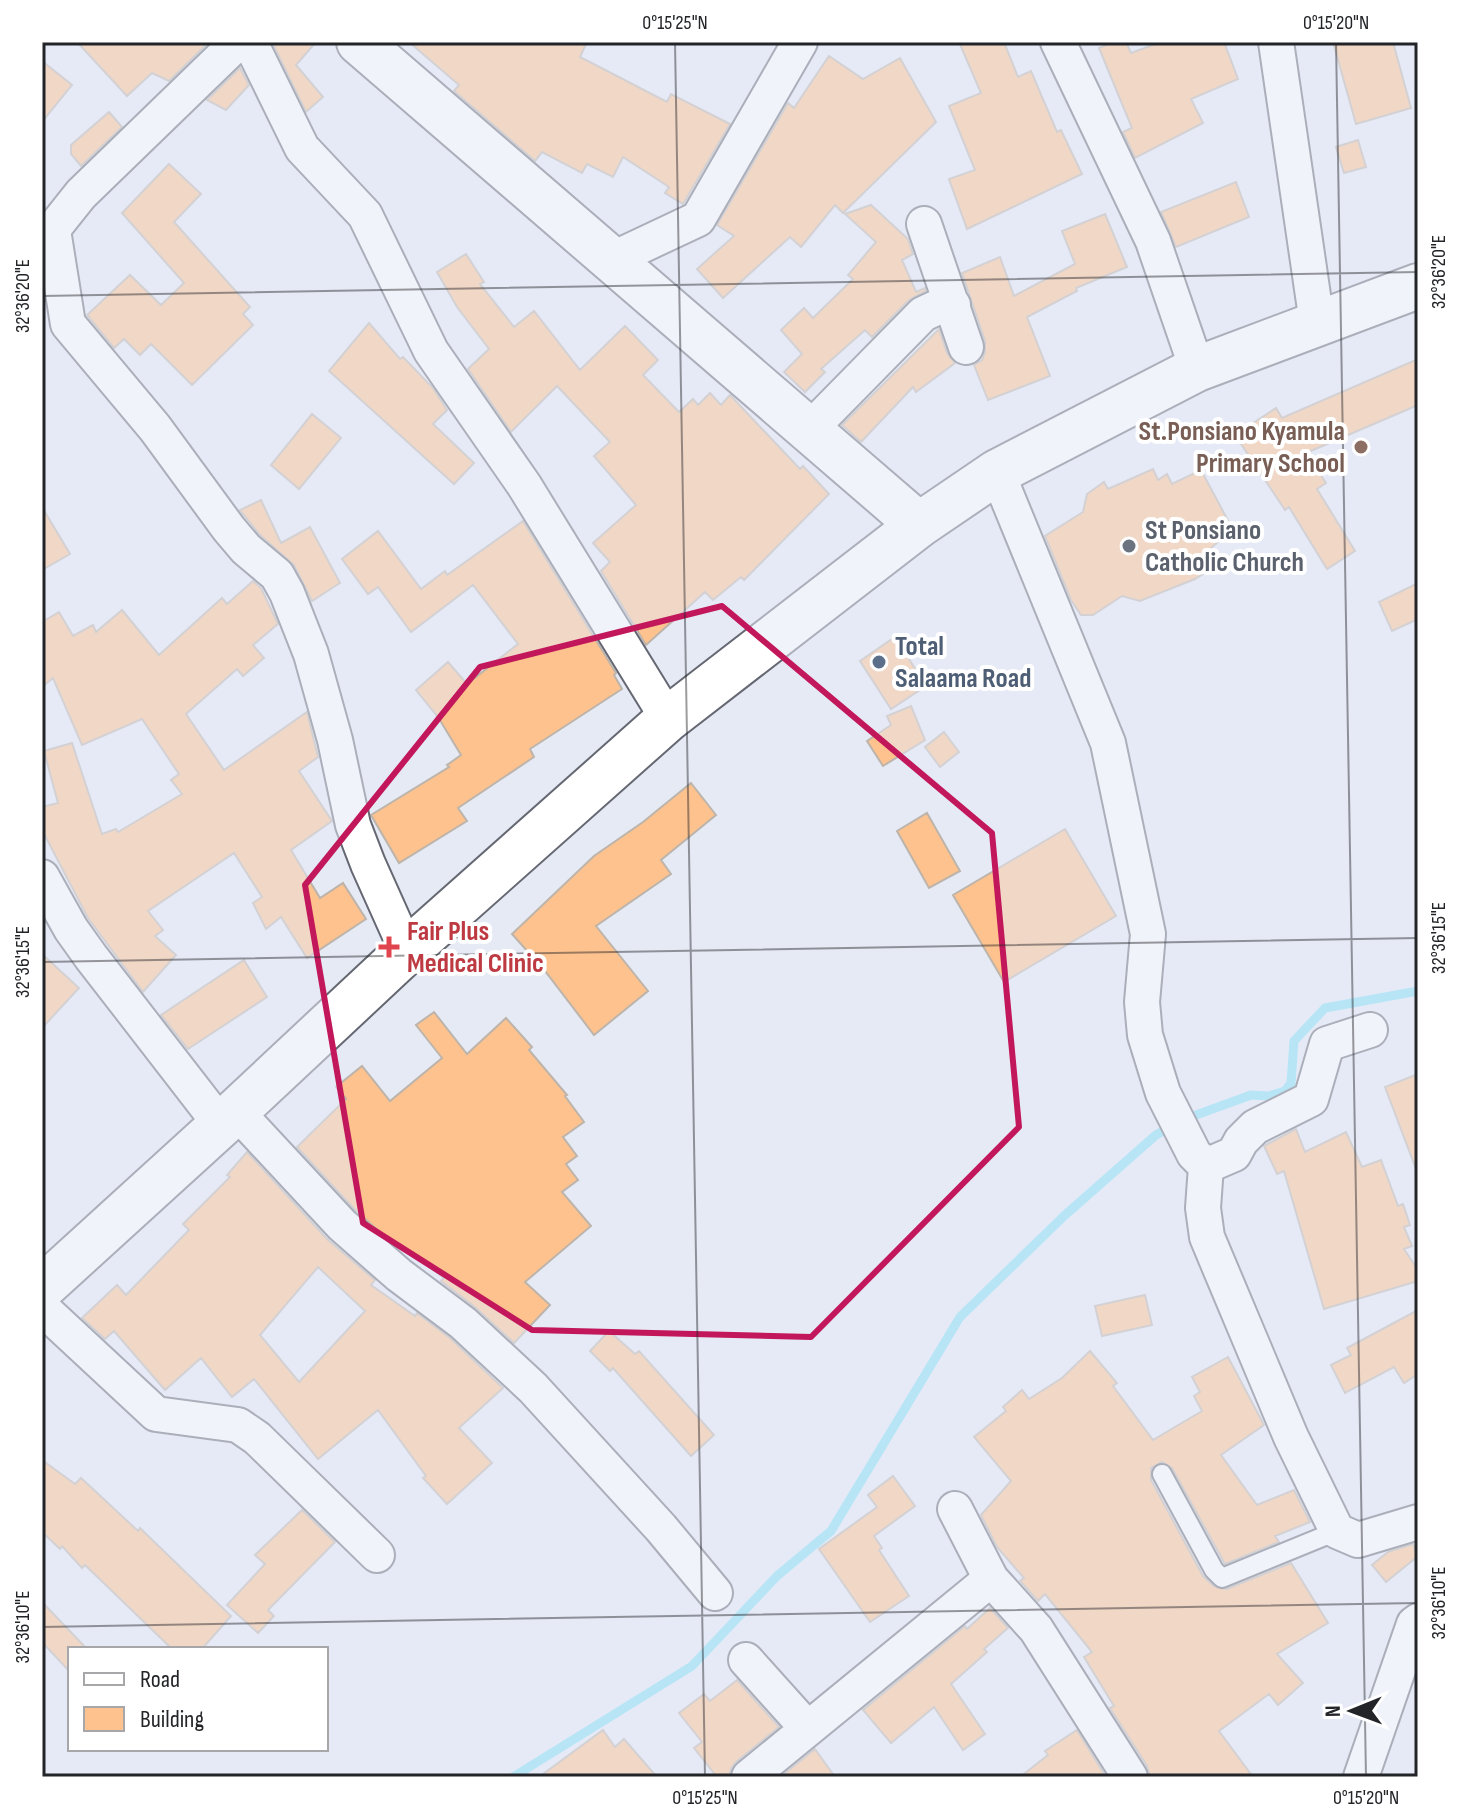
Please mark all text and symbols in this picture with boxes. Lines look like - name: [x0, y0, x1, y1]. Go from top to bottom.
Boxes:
- text: 0°15'25"N: [642, 11, 708, 35]
- text: 0°15'20"N: [1303, 11, 1369, 35]
- text: 32°36'20"E: [1427, 235, 1451, 309]
- text: 32°36'20"E: [11, 259, 35, 333]
- place label: St.Ponsiano Kyamula Primary School: [1139, 415, 1345, 480]
- marker: St.Ponsiano Kyamula Primary School: [1352, 438, 1370, 456]
- place label: St Ponsiano Catholic Church: [1145, 514, 1304, 579]
- marker: St Ponsiano Catholic Church: [1120, 537, 1138, 555]
- place label: Total Salaama Road: [895, 630, 1031, 695]
- marker: Total Salaama Road: [870, 653, 888, 671]
- text: 32°36'15"E: [1427, 902, 1451, 974]
- place label: Fair Plus Medical Clinic: [407, 915, 544, 980]
- text: 32°36'15"E: [11, 926, 35, 998]
- marker: Fair Plus Medical Clinic: [378, 936, 400, 958]
- text: 32°36'10"E: [1427, 1567, 1451, 1639]
- text: 32°36'10"E: [11, 1591, 35, 1663]
- legend: [68, 1647, 328, 1751]
- text: Road: [140, 1665, 180, 1694]
- north arrow: [1312, 1671, 1392, 1751]
- text: Building: [140, 1705, 204, 1734]
- text: N: [1320, 1705, 1347, 1717]
- text: 0°15'25"N: [672, 1786, 738, 1810]
- text: 0°15'20"N: [1333, 1786, 1399, 1810]

